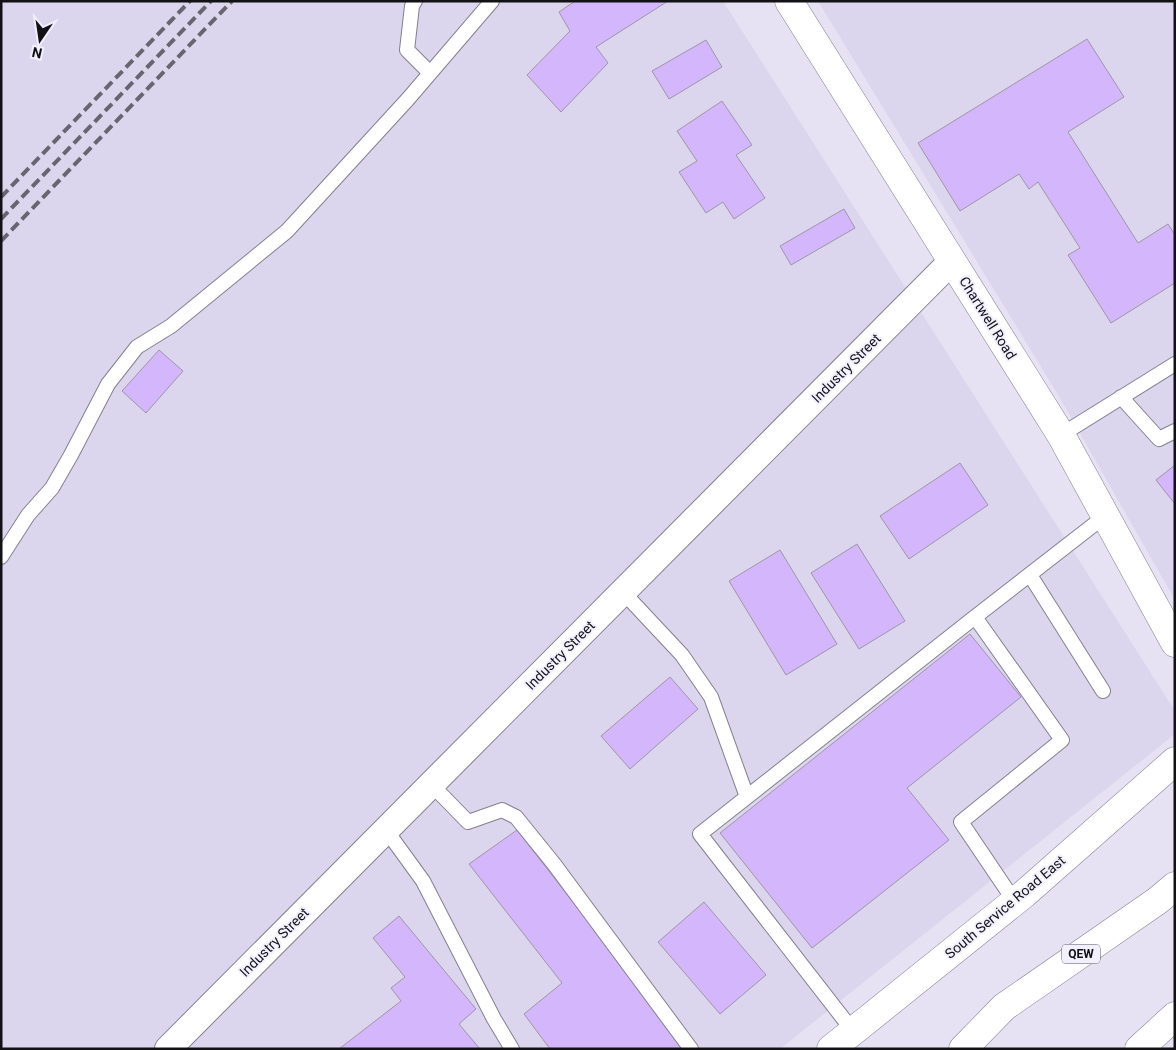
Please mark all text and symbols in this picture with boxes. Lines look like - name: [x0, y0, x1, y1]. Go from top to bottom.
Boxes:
- north arrow: [15, 15, 65, 65]
- text: N: [30, 44, 44, 62]
- street label: Chartwell Road: [956, 274, 1020, 362]
- street label: Industry Street: [808, 330, 884, 406]
- street label: Industry Street: [522, 617, 598, 693]
- street label: South Service Road East: [942, 852, 1069, 962]
- street label: Industry Street: [236, 904, 312, 980]
- road number: QEW: [1062, 944, 1100, 964]

